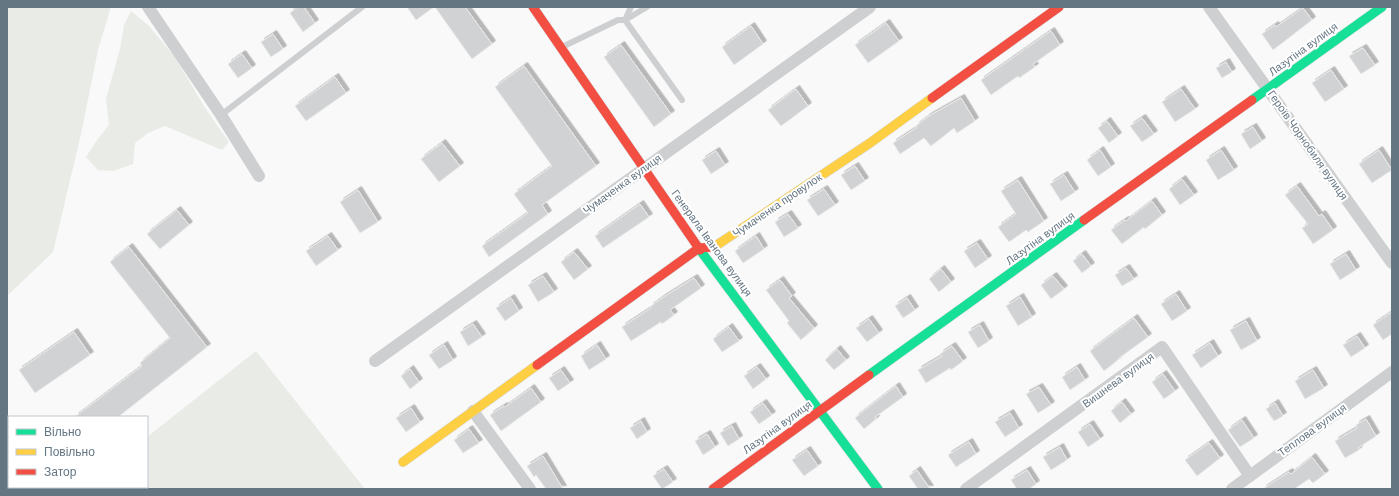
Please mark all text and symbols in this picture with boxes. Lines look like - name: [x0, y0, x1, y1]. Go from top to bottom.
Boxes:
- street label: Лазутіна вулиця: [1266, 19, 1340, 79]
- street label: Героїв Чорнобиля вулиця: [1265, 87, 1351, 203]
- street label: Чумаченка вулиця: [580, 151, 664, 217]
- street label: Чумаченка провулок: [730, 170, 824, 240]
- street label: Генерала Іванова вулиця: [668, 187, 756, 299]
- street label: Лазутіна вулиця: [1003, 208, 1077, 268]
- street label: Вишнева вулиця: [1080, 349, 1157, 411]
- street label: Лазутіна вулиця: [740, 397, 814, 457]
- street label: Теплова вулиця: [1275, 400, 1349, 460]
- legend: [8, 416, 148, 488]
- text: Вільно: [44, 424, 82, 440]
- text: Повільно: [44, 444, 95, 460]
- text: Затор: [44, 464, 77, 480]

